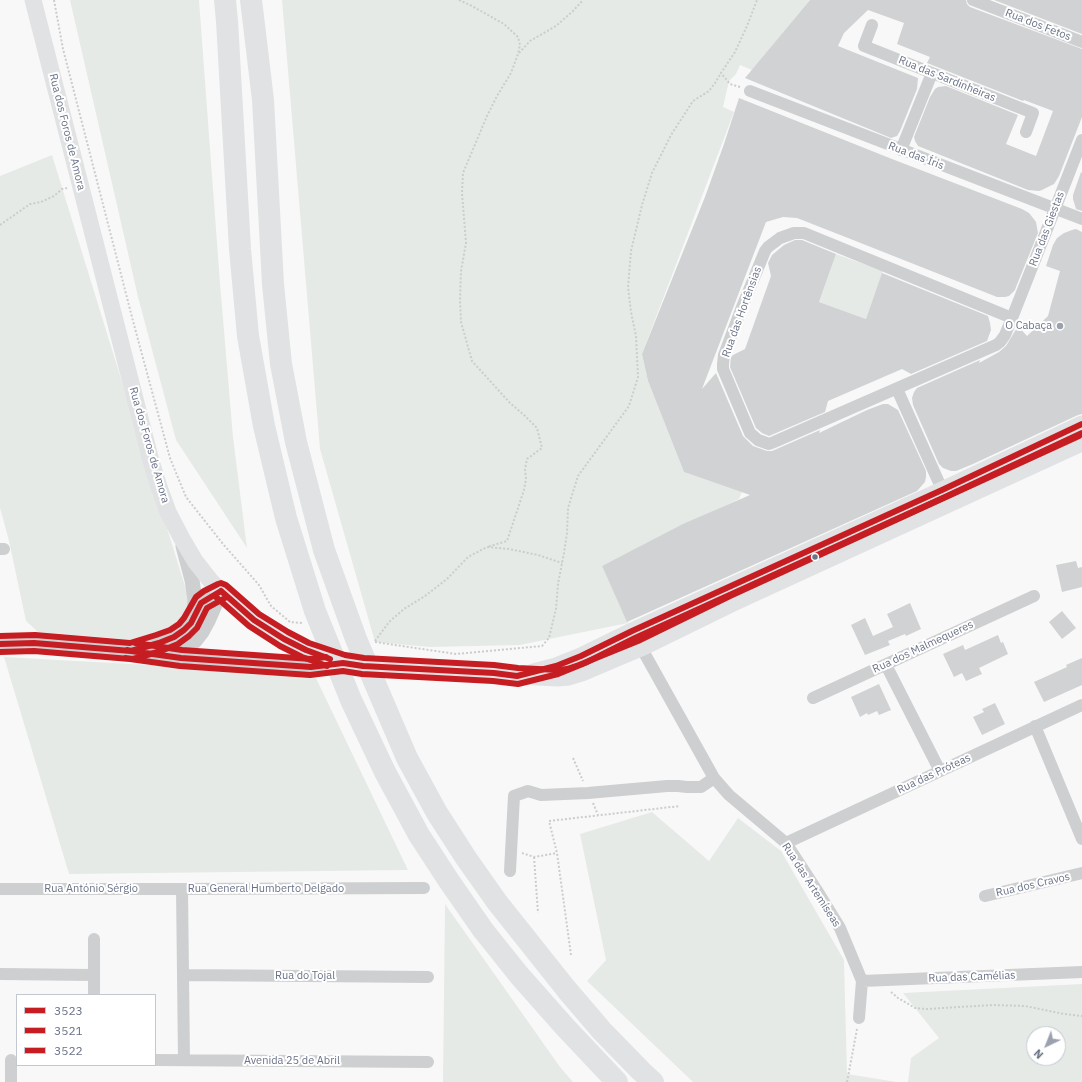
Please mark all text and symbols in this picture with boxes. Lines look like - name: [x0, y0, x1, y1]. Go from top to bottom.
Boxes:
- street label: Rua dos Fetos: [1003, 6, 1073, 44]
- street label: Rua das Sardinheiras: [896, 53, 998, 105]
- street label: Rua dos Foros de Amora: [46, 72, 88, 192]
- street label: Rua das Íris: [886, 139, 946, 173]
- street label: Rua das Giestas: [1027, 190, 1067, 268]
- street label: Rua das Hortênsias: [719, 265, 765, 359]
- place label: O Cabaça: [1005, 319, 1052, 333]
- marker: O Cabaça: [1055, 321, 1065, 331]
- street label: Rua dos Foros de Amora: [126, 385, 172, 505]
- unlabelled marker: [810, 552, 820, 562]
- street label: Rua dos Malmequeres: [870, 618, 976, 676]
- street label: Rua das Próteas: [895, 751, 973, 797]
- street label: Rua das Artemíseas: [779, 840, 843, 930]
- street label: Rua dos Cravos: [995, 870, 1071, 900]
- street label: Rua António Sérgio: [44, 882, 138, 896]
- street label: Rua General Humberto Delgado: [188, 882, 344, 896]
- street label: Rua do Tojal: [275, 969, 335, 983]
- street label: Rua das Camélias: [928, 969, 1016, 985]
- legend: [16, 994, 156, 1066]
- text: 3523: [54, 1003, 83, 1018]
- text: 3521: [54, 1023, 83, 1038]
- north arrow: [1026, 1026, 1066, 1066]
- text: 3522: [54, 1043, 83, 1058]
- text: N: [1031, 1046, 1046, 1062]
- street label: Avenida 25 de Abril: [244, 1054, 340, 1068]

